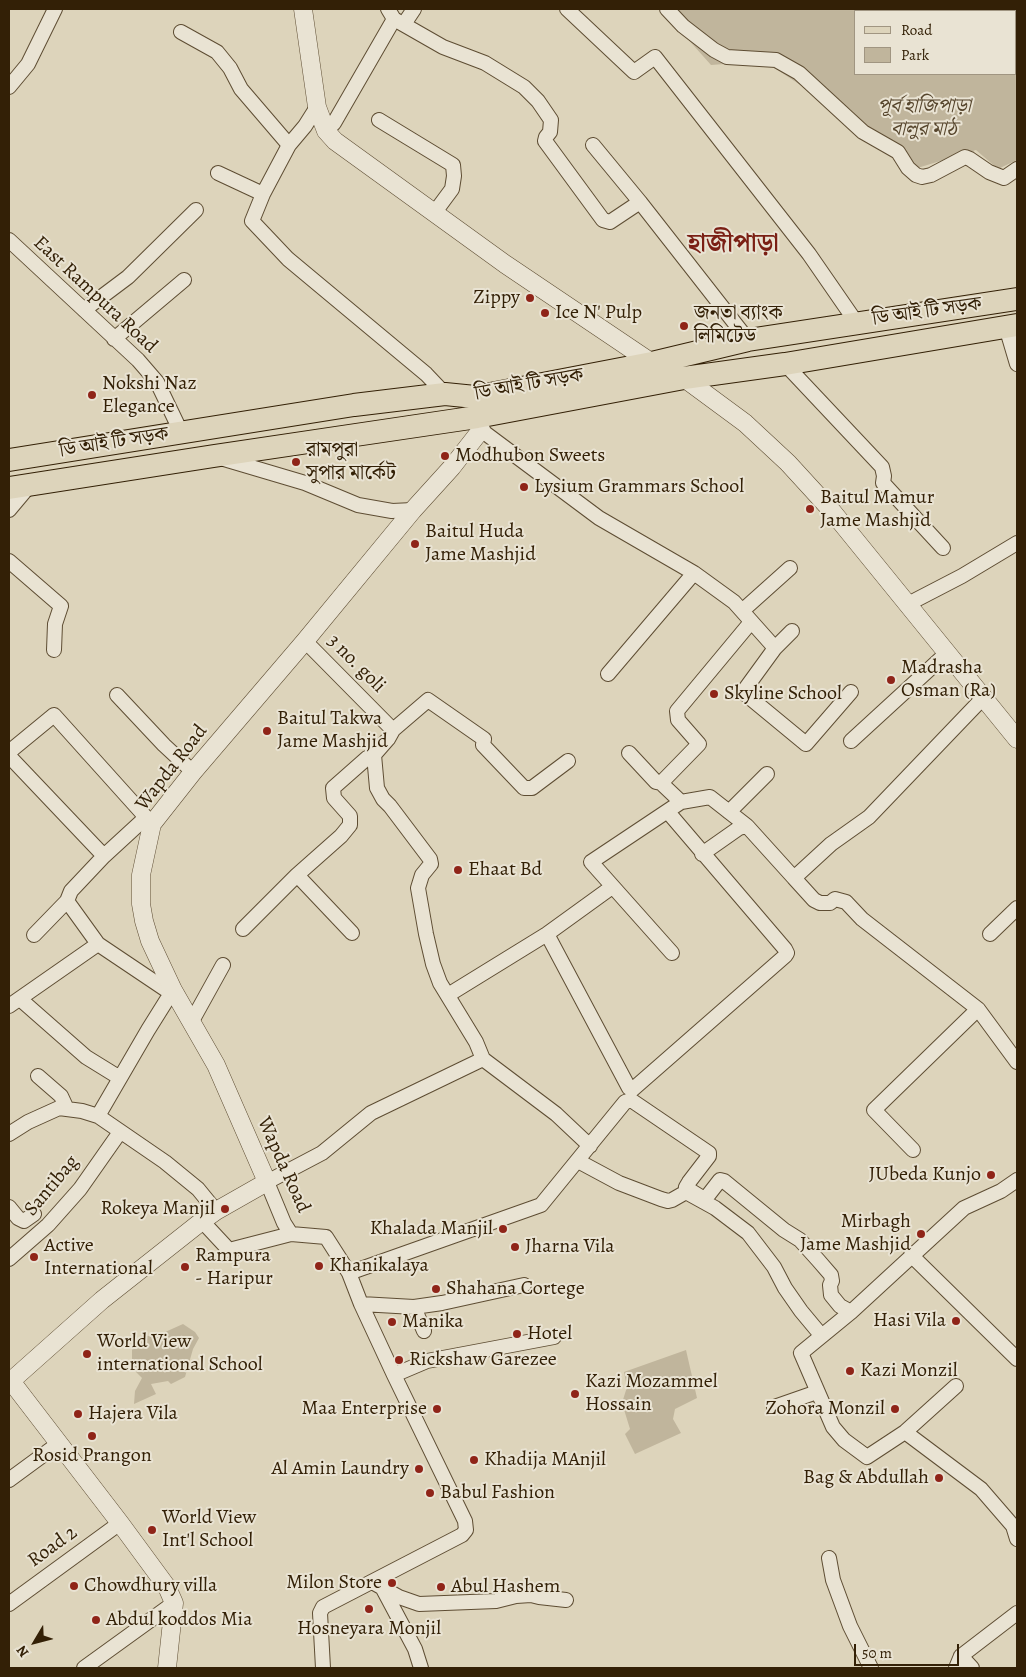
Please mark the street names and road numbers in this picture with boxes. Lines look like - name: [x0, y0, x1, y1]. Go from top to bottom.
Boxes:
- street label: East Rampura Road: [28, 231, 162, 359]
- street label: ডি আই টি সড়ক: [871, 292, 983, 332]
- street label: ডি আই টি সড়ক: [473, 364, 585, 406]
- street label: ডি আই টি সড়ক: [58, 423, 170, 463]
- street label: 3 no. goli: [322, 630, 390, 698]
- street label: Wapda Road: [131, 720, 213, 816]
- street label: Wapda Road: [251, 1113, 315, 1217]
- street label: Santibag: [20, 1151, 84, 1221]
- street label: Road 2: [24, 1521, 82, 1573]

